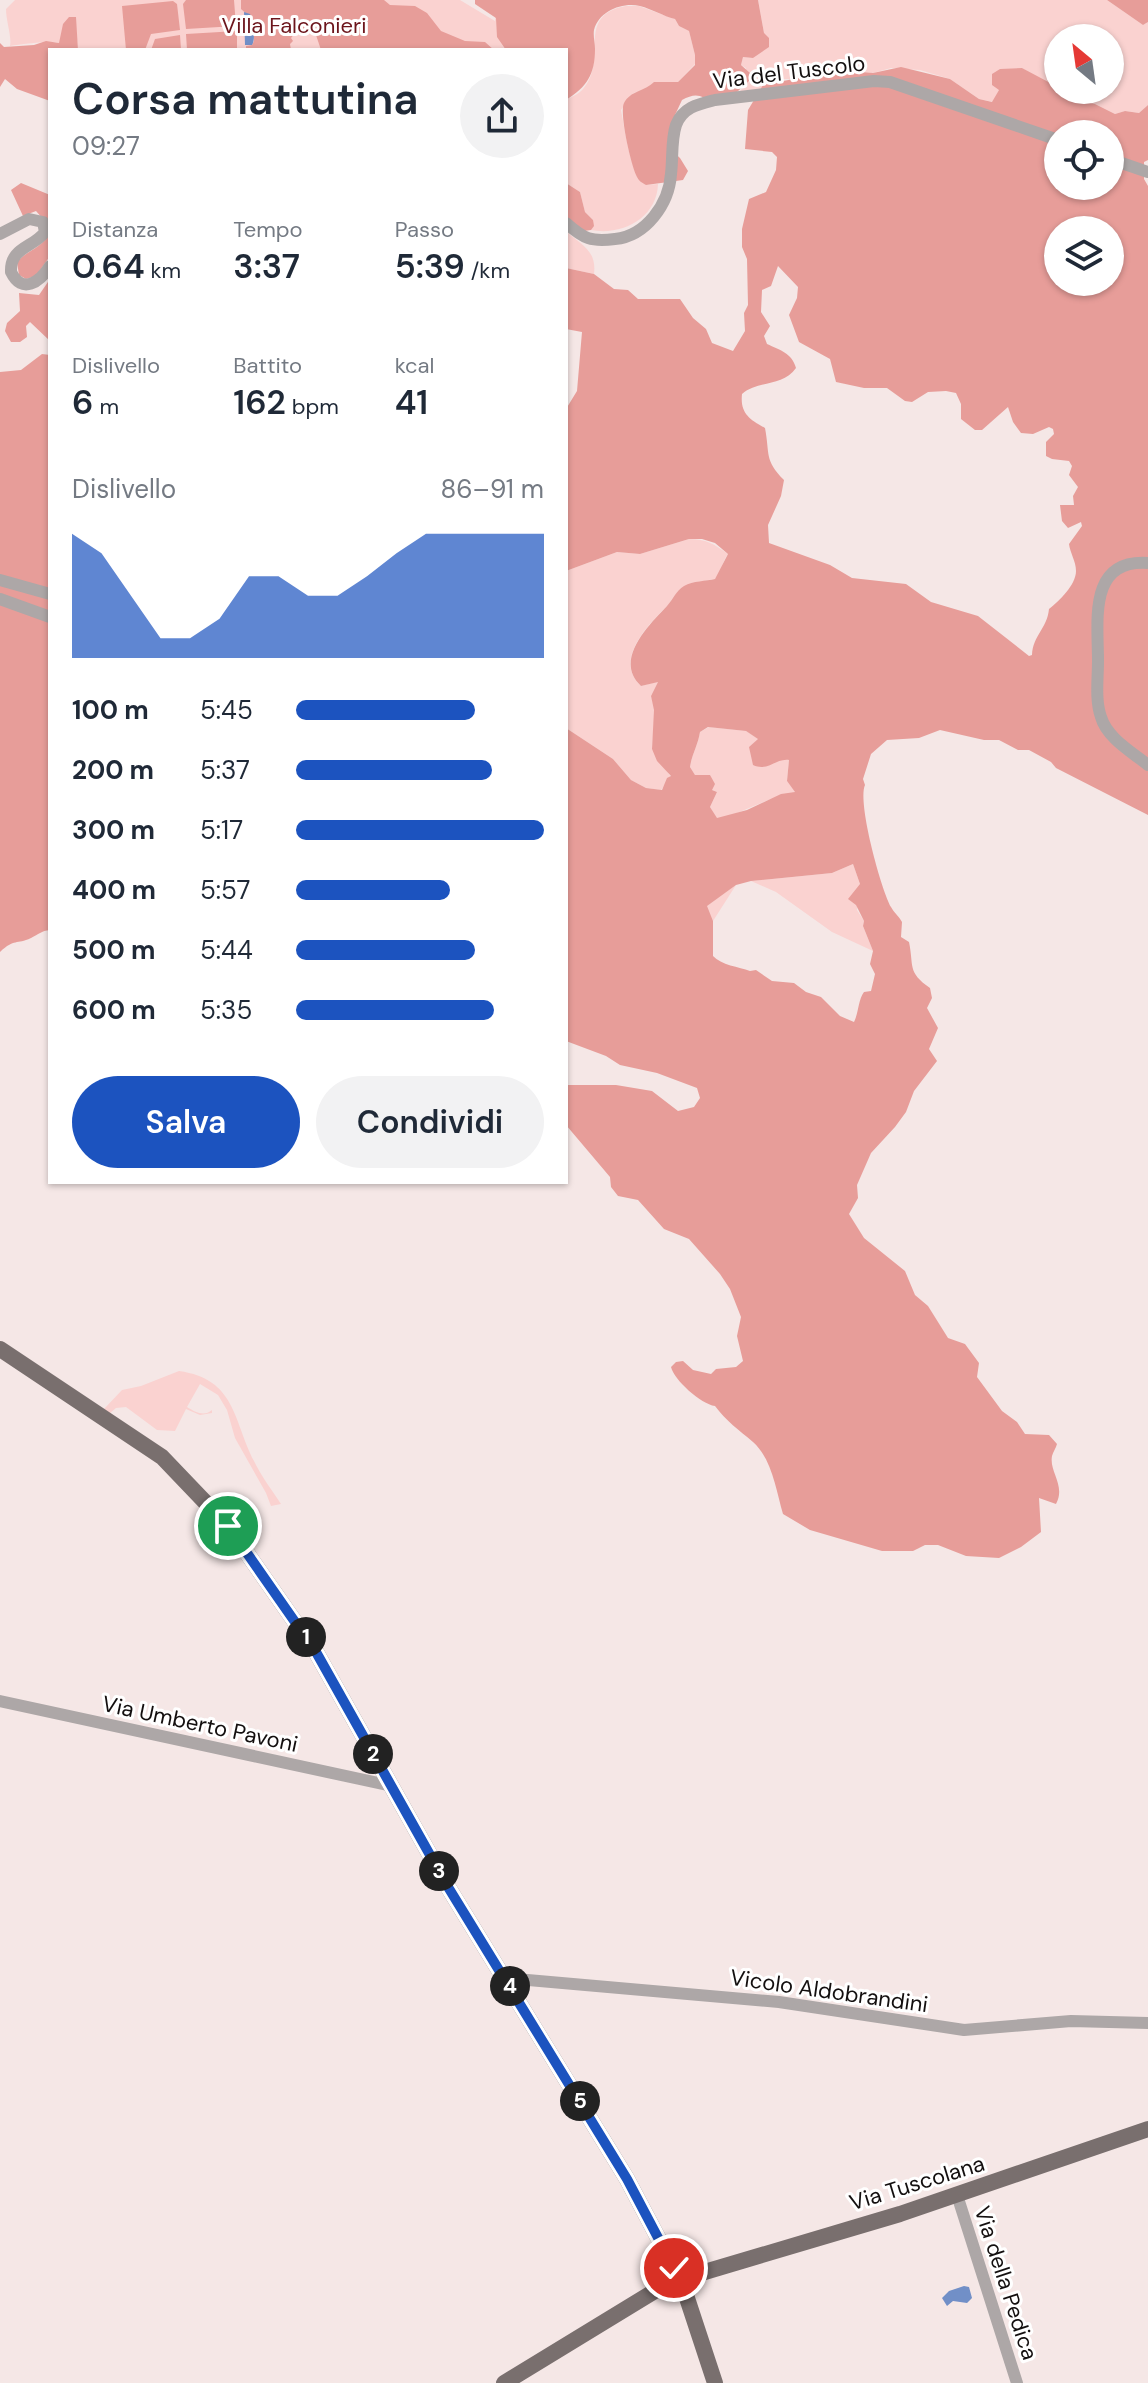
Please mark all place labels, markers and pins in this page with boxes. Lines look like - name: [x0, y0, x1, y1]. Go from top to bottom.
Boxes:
- pin: [194, 1492, 262, 1560]
- pin: 1: [286, 1617, 326, 1657]
- pin: 2: [353, 1734, 393, 1774]
- pin: 3: [419, 1851, 459, 1891]
- pin: 4: [490, 1966, 530, 2006]
- pin: 5: [560, 2081, 600, 2121]
- pin: [640, 2234, 708, 2302]

